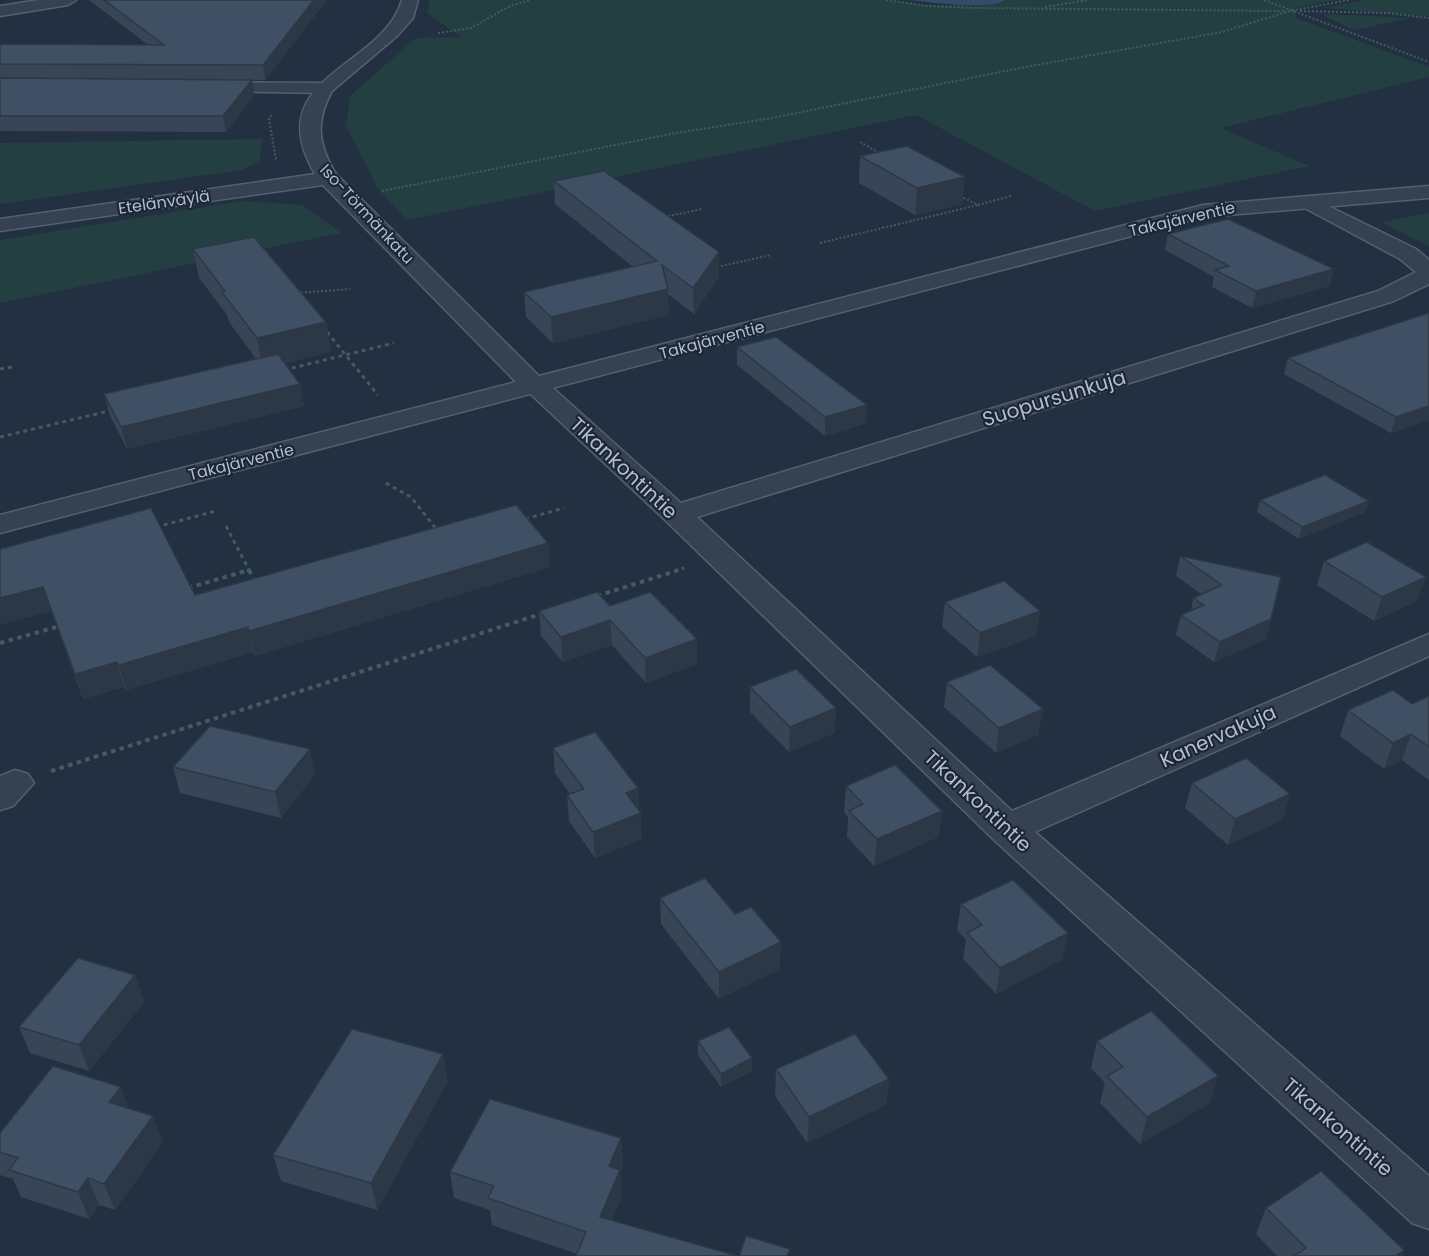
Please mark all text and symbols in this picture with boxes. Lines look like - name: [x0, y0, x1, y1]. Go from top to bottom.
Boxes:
- street label: Iso-Törmänkatu: [315, 159, 419, 269]
- street label: Etelänväylä: [117, 184, 211, 220]
- street label: Takajärventie: [1127, 196, 1237, 242]
- street label: Takajärventie: [657, 315, 767, 365]
- street label: Suopursunkuja: [979, 363, 1129, 433]
- street label: Tikankontintie: [564, 411, 684, 525]
- street label: Takajärventie: [186, 438, 296, 486]
- street label: Kanervakuja: [1155, 698, 1281, 774]
- street label: Tikankontintie: [918, 744, 1038, 858]
- street label: Tikankontintie: [1277, 1071, 1399, 1183]

